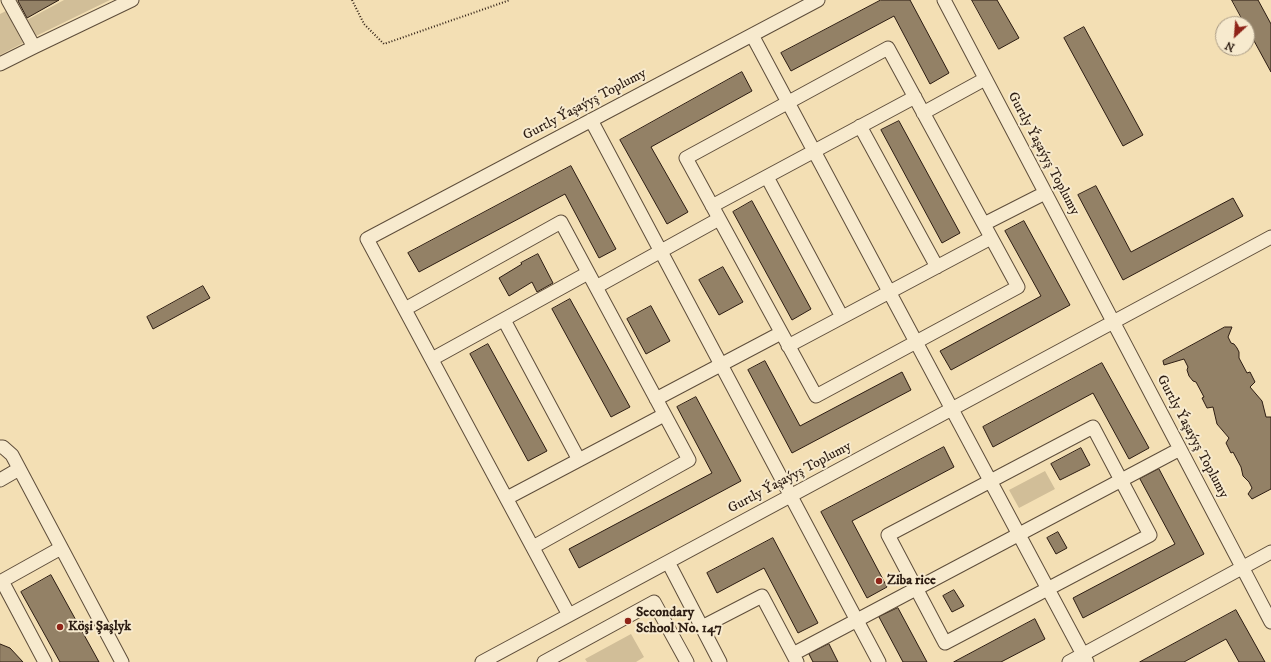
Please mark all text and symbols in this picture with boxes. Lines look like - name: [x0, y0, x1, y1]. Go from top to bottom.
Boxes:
- north arrow: [1215, 16, 1255, 56]
- text: N: [1223, 38, 1237, 54]
- street label: Gurtly Ýaşaýyş Toplumy: [521, 65, 649, 145]
- street label: Gurtly Ýaşaýyş Toplumy: [1003, 90, 1083, 218]
- street label: Gurtly Ýaşaýyş Toplumy: [1152, 373, 1232, 501]
- street label: Gurtly Ýaşaýyş Toplumy: [726, 438, 854, 518]
- place label: Ziba rice: [887, 573, 936, 589]
- marker: Ziba rice: [874, 576, 884, 586]
- place label: Secondary School No. 147: [636, 605, 722, 638]
- marker: Secondary School No. 147: [623, 616, 633, 626]
- place label: Köşi Şaşlyk: [68, 619, 131, 635]
- marker: Köşi Şaşlyk: [55, 622, 65, 632]

